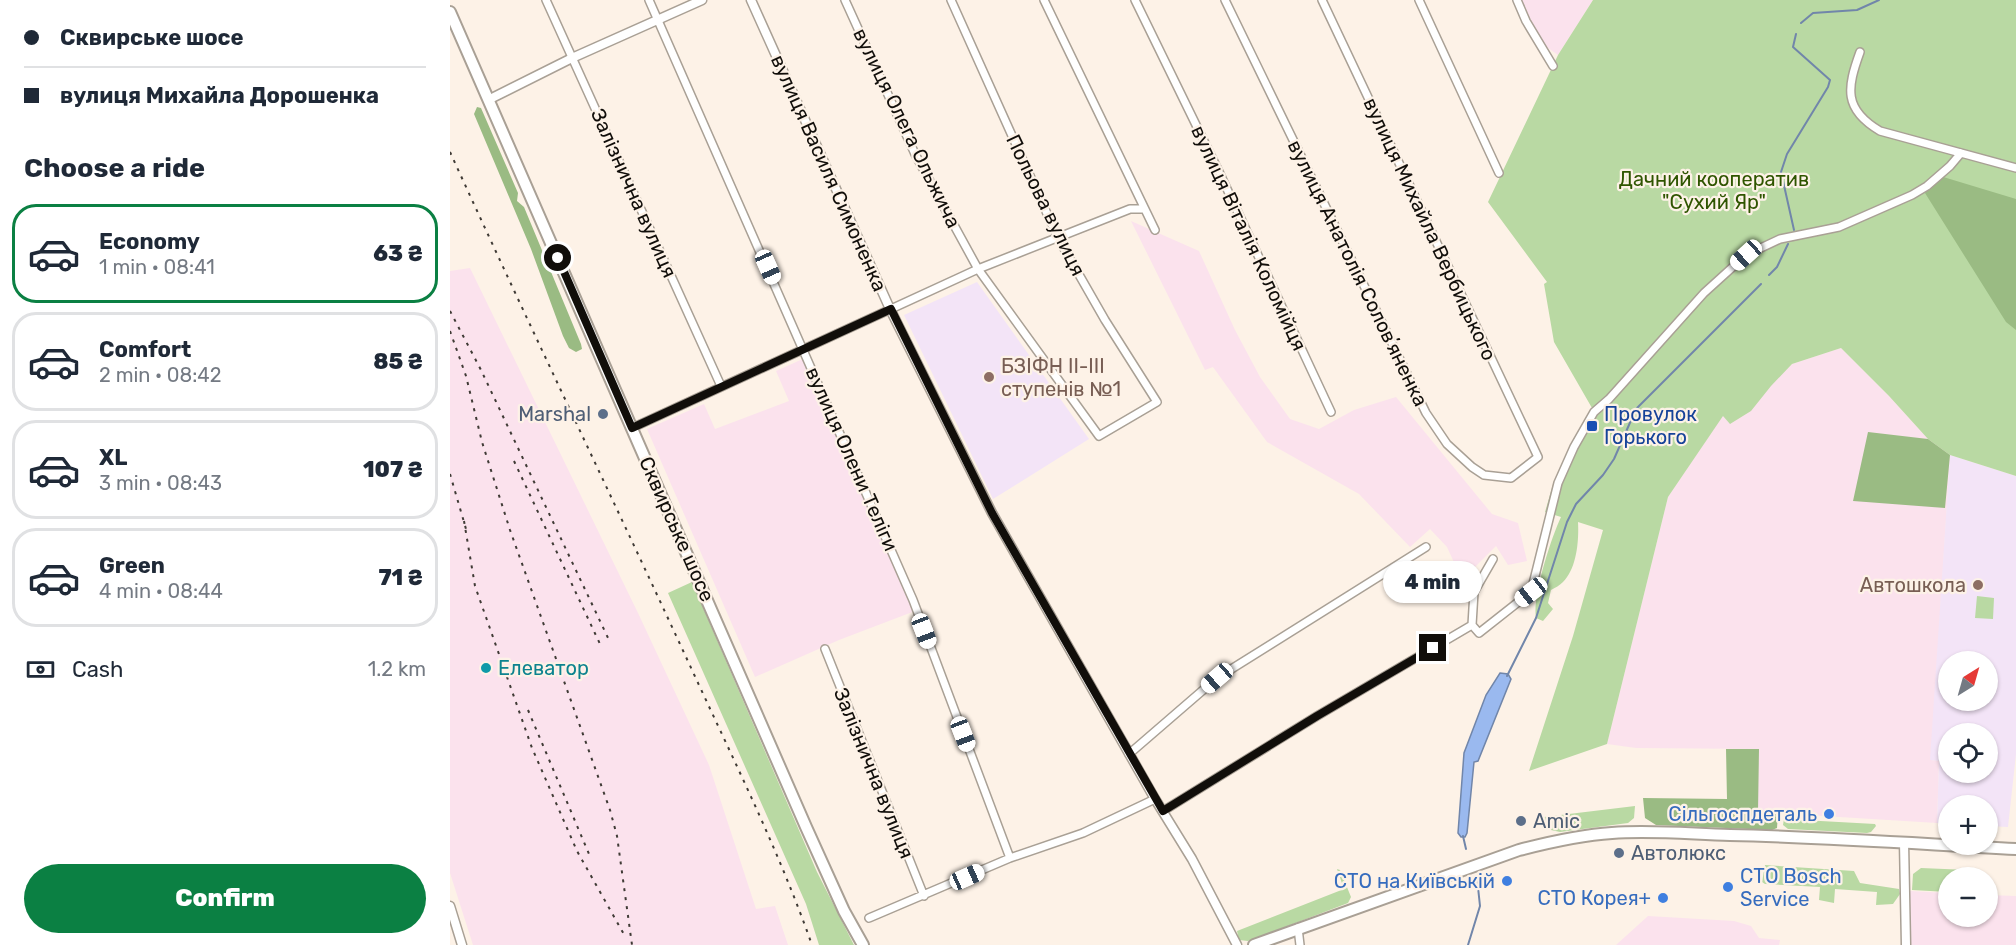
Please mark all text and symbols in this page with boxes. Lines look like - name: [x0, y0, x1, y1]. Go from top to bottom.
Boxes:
- text: Сквирське шосе: [60, 24, 244, 51]
- street label: вулиця Олега Ольжича: [848, 24, 966, 232]
- street label: вулиця Василя Симоненка: [766, 51, 892, 295]
- text: вулиця Михайла Дорошенка: [60, 82, 379, 109]
- street label: вулиця Михайла Вербицького: [1358, 94, 1502, 364]
- street label: Залізнична вулиця: [586, 105, 682, 281]
- street label: вулиця Віталія Коломійця: [1186, 122, 1312, 354]
- street label: Польова вулиця: [1001, 130, 1091, 280]
- street label: вулиця Анатолія Соловʼяненка: [1283, 136, 1433, 410]
- text: Choose a ride: [24, 152, 205, 184]
- park label: Дачний кооператив "Сухий Яр": [1619, 167, 1809, 214]
- icon: car: [27, 227, 81, 281]
- text: Economy: [99, 228, 200, 255]
- car: [1727, 236, 1765, 274]
- text: 63 ₴: [373, 240, 423, 267]
- route start: [544, 244, 571, 271]
- car: [752, 247, 784, 287]
- text: 1 min · 08:41: [99, 255, 215, 279]
- icon: car: [27, 335, 81, 389]
- text: Comfort: [99, 336, 191, 363]
- text: 85 ₴: [373, 348, 423, 375]
- place label: БЗІФН ІІ-ІІІ ступенів №1: [1001, 354, 1121, 401]
- text: 2 min · 08:42: [99, 363, 221, 387]
- street label: вулиця Олени Теліги: [801, 363, 903, 555]
- marker: БЗІФН ІІ-ІІІ ступенів №1: [982, 370, 996, 384]
- place label: Marshal: [518, 402, 591, 426]
- place label: Провулок Горького: [1604, 402, 1697, 449]
- marker: Marshal: [596, 407, 610, 421]
- marker: Провулок Горького: [1585, 419, 1599, 433]
- icon: car: [27, 443, 81, 497]
- text: XL: [99, 444, 127, 471]
- street label: Сквирське шосе: [634, 453, 720, 605]
- text: 107 ₴: [363, 456, 423, 483]
- text: 3 min · 08:43: [99, 471, 222, 495]
- icon: car: [27, 551, 81, 605]
- text: Green: [99, 552, 165, 579]
- callout: 4 min: [1384, 561, 1482, 603]
- text: 71 ₴: [378, 564, 423, 591]
- text: 4 min: [1405, 570, 1460, 594]
- place label: Автошкола: [1860, 573, 1966, 597]
- car: [1511, 574, 1551, 610]
- marker: Автошкола: [1971, 578, 1985, 592]
- text: 4 min · 08:44: [99, 579, 223, 603]
- car: [909, 611, 939, 651]
- route end: [1419, 634, 1446, 661]
- north arrow: [1938, 651, 1998, 711]
- map controls: [1938, 651, 1998, 927]
- icon: cash: [24, 653, 57, 686]
- text: Cash: [72, 656, 123, 683]
- place label: Елеватор: [498, 656, 589, 680]
- text: 1.2 km: [368, 657, 426, 681]
- car: [1198, 659, 1236, 697]
- marker: Елеватор: [479, 661, 493, 675]
- street label: Залізнична вулиця: [829, 684, 919, 862]
- car: [948, 714, 978, 754]
- button: locate: [1938, 723, 1998, 783]
- button: +: [1938, 795, 1998, 855]
- place label: Сільгоспдеталь: [1668, 802, 1817, 826]
- marker: Сільгоспдеталь: [1822, 807, 1836, 821]
- place label: Amic: [1533, 809, 1580, 833]
- marker: Amic: [1514, 814, 1528, 828]
- place label: Автолюкс: [1631, 841, 1726, 865]
- marker: Автолюкс: [1612, 846, 1626, 860]
- car: [947, 861, 987, 893]
- button: Confirm: [24, 864, 426, 933]
- place label: СТО Bosch Service: [1740, 864, 1842, 911]
- button: −: [1938, 867, 1998, 927]
- place label: СТО на Київській: [1334, 869, 1495, 893]
- marker: СТО на Київській: [1500, 874, 1514, 888]
- marker: СТО Bosch Service: [1721, 880, 1735, 894]
- place label: СТО Корея+: [1538, 886, 1651, 910]
- marker: СТО Корея+: [1656, 891, 1670, 905]

